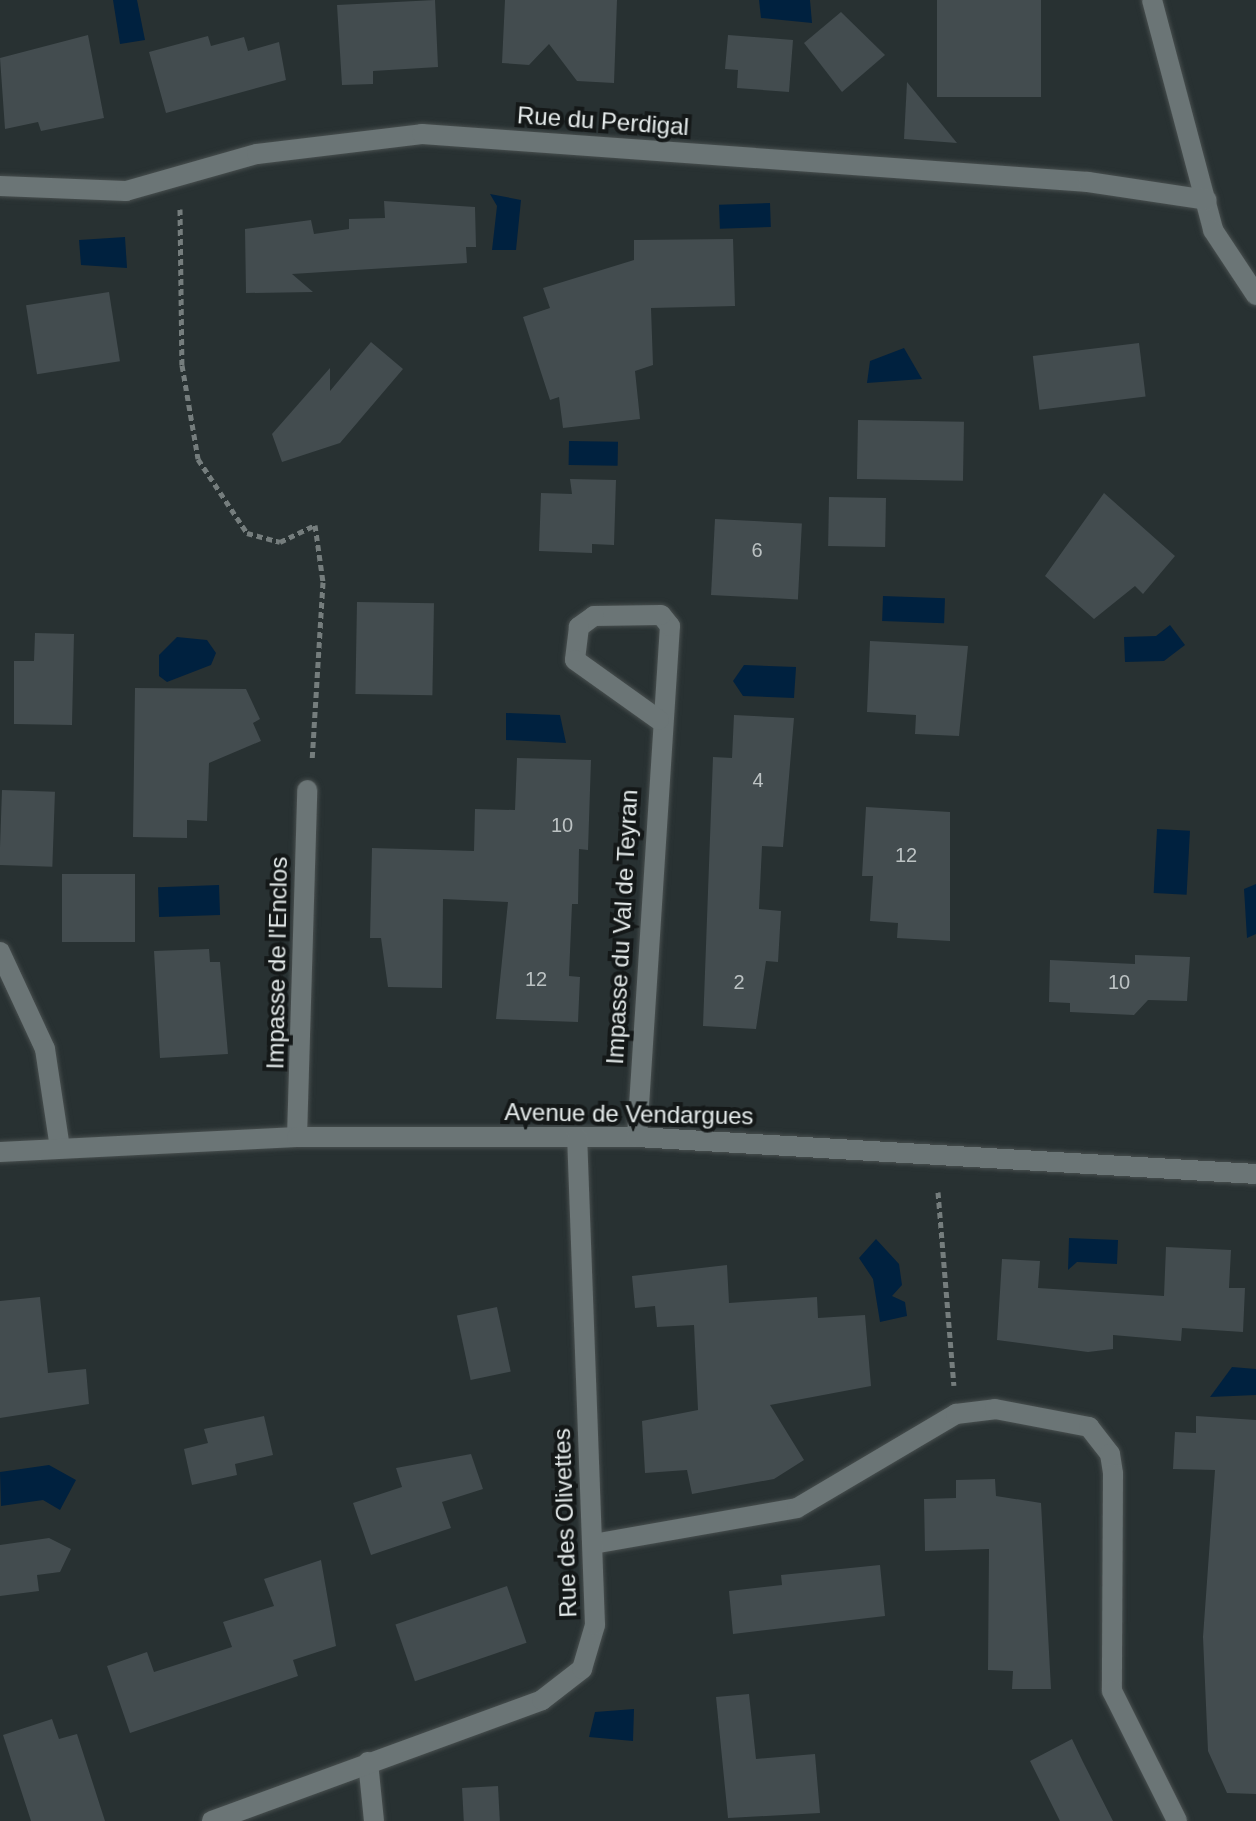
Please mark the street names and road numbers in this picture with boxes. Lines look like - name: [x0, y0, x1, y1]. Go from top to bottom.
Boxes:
- street label: Rue du Perdigal: [516, 101, 690, 141]
- street label: Impasse du Val de Teyran: [600, 789, 644, 1065]
- street label: Impasse de l'Enclos: [261, 856, 293, 1070]
- street label: Avenue de Vendargues: [504, 1097, 754, 1131]
- street label: Rue des Olivettes: [547, 1428, 583, 1618]

